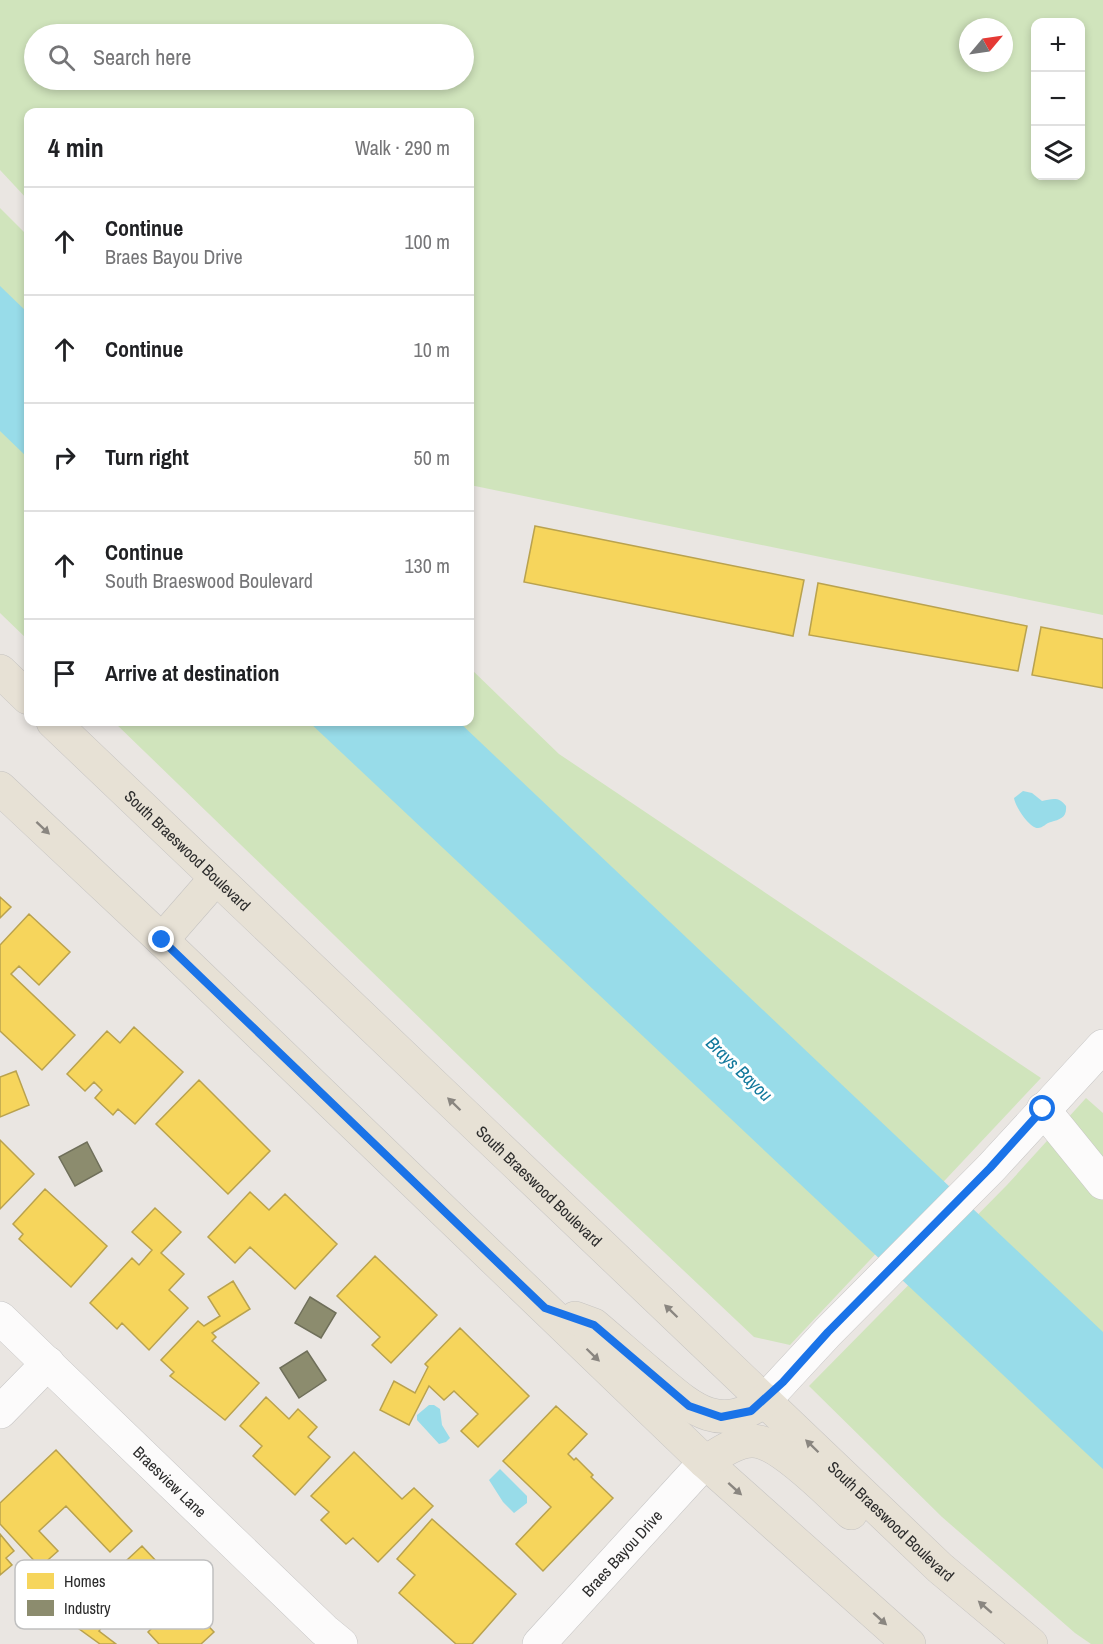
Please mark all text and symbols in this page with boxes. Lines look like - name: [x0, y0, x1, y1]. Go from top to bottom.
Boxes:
- north arrow: [959, 18, 1013, 72]
- map controls: [1031, 18, 1085, 180]
- button: +: [1031, 18, 1085, 72]
- search box: [24, 24, 474, 90]
- icon: search: [45, 41, 78, 74]
- text: Search here: [93, 42, 191, 72]
- button: −: [1031, 72, 1085, 126]
- button: layers: [1031, 126, 1085, 180]
- text: 4 min: [48, 130, 104, 165]
- text: Walk · 290 m: [355, 134, 450, 161]
- text: Continue: [105, 213, 183, 243]
- icon: ahead: [48, 225, 81, 258]
- text: 100 m: [404, 228, 450, 255]
- text: Braes Bayou Drive: [105, 243, 243, 270]
- icon: ahead: [48, 333, 81, 366]
- text: Continue: [105, 334, 183, 364]
- text: 10 m: [414, 336, 450, 363]
- icon: right: [48, 441, 81, 474]
- text: Turn right: [105, 442, 189, 472]
- text: 50 m: [414, 444, 450, 471]
- text: Continue: [105, 537, 183, 567]
- icon: ahead: [48, 549, 81, 582]
- text: 130 m: [404, 552, 450, 579]
- text: South Braeswood Boulevard: [105, 567, 313, 594]
- icon: arrive: [48, 657, 81, 690]
- text: Arrive at destination: [105, 658, 279, 688]
- street label: South Braeswood Boulevard: [120, 785, 255, 916]
- one-way arrow: [35, 821, 50, 835]
- route end: [148, 926, 174, 952]
- water label: Brays Bayou: [701, 1031, 778, 1107]
- route start: [1029, 1095, 1055, 1121]
- one-way arrow: [446, 1097, 461, 1111]
- street label: South Braeswood Boulevard: [471, 1120, 607, 1251]
- one-way arrow: [665, 1304, 679, 1318]
- one-way arrow: [586, 1347, 600, 1361]
- one-way arrow: [804, 1439, 819, 1453]
- street label: Braesview Lane: [128, 1441, 212, 1522]
- street label: South Braeswood Boulevard: [823, 1456, 959, 1586]
- one-way arrow: [727, 1482, 742, 1495]
- street label: Braes Bayou Drive: [577, 1505, 667, 1601]
- legend: [15, 1560, 213, 1629]
- text: Homes: [64, 1570, 106, 1592]
- text: Industry: [64, 1597, 111, 1619]
- one-way arrow: [978, 1601, 993, 1614]
- one-way arrow: [872, 1612, 887, 1625]

